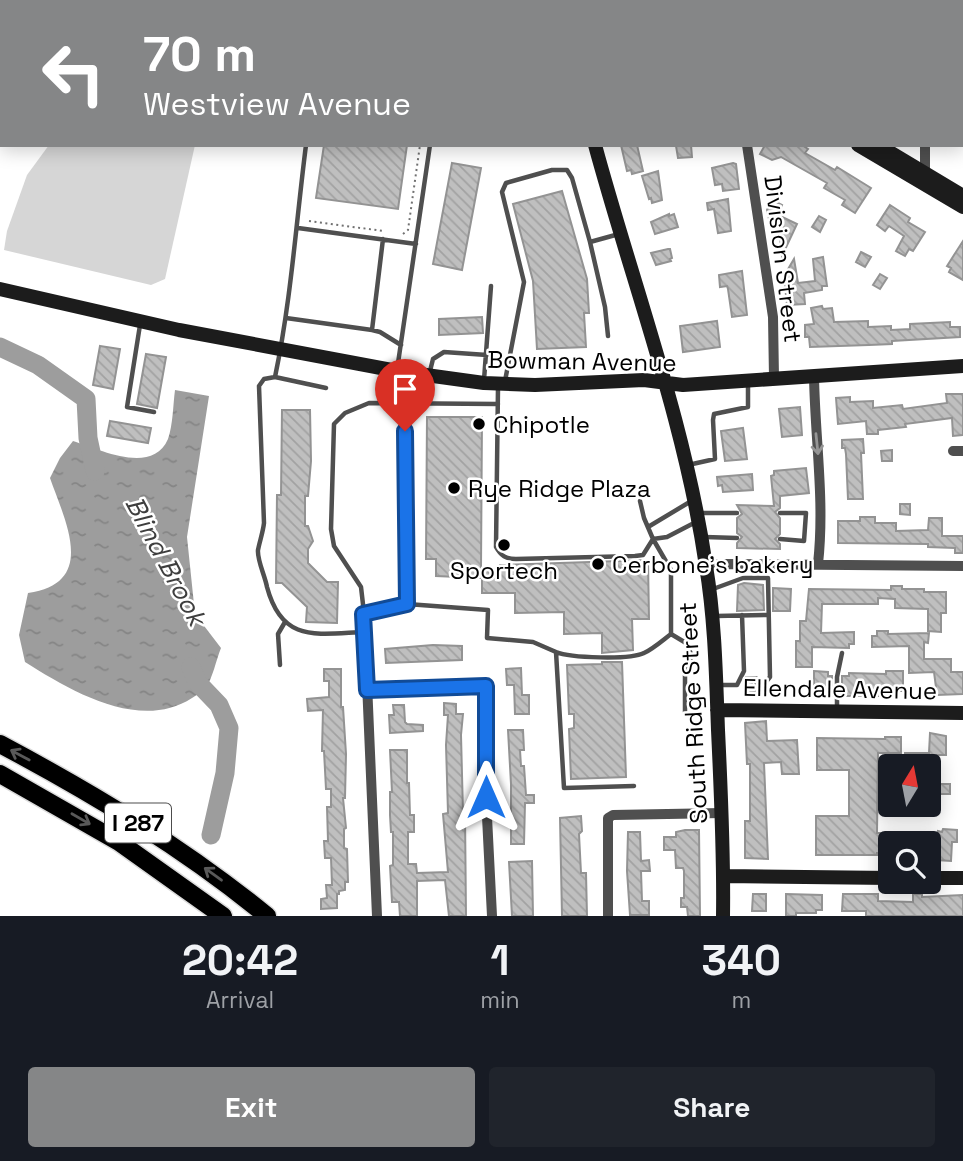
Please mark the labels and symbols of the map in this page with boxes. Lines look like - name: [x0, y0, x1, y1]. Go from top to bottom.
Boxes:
- street label: Division Street: [757, 174, 809, 344]
- street label: Bowman Avenue: [487, 344, 677, 378]
- pin: [375, 359, 435, 431]
- place label: Chipotle: [493, 409, 590, 440]
- marker: Chipotle: [471, 416, 487, 432]
- one-way arrow: [810, 432, 823, 455]
- place label: Rye Ridge Plaza: [468, 473, 651, 504]
- marker: Rye Ridge Plaza: [446, 480, 462, 496]
- water label: Blind Brook: [118, 490, 216, 634]
- marker: Sportech: [496, 537, 512, 553]
- place label: Cerbone's bakery: [612, 549, 813, 580]
- place label: Sportech: [450, 555, 558, 586]
- marker: Cerbone's bakery: [590, 556, 606, 572]
- street label: South Ridge Street: [672, 601, 714, 825]
- street label: Ellendale Avenue: [743, 672, 937, 706]
- one-way arrow: [10, 747, 30, 761]
- north arrow: [878, 754, 942, 817]
- position arrow: [449, 760, 523, 834]
- road number: I 287: [105, 804, 171, 842]
- one-way arrow: [71, 812, 91, 826]
- one-way arrow: [204, 866, 223, 881]

